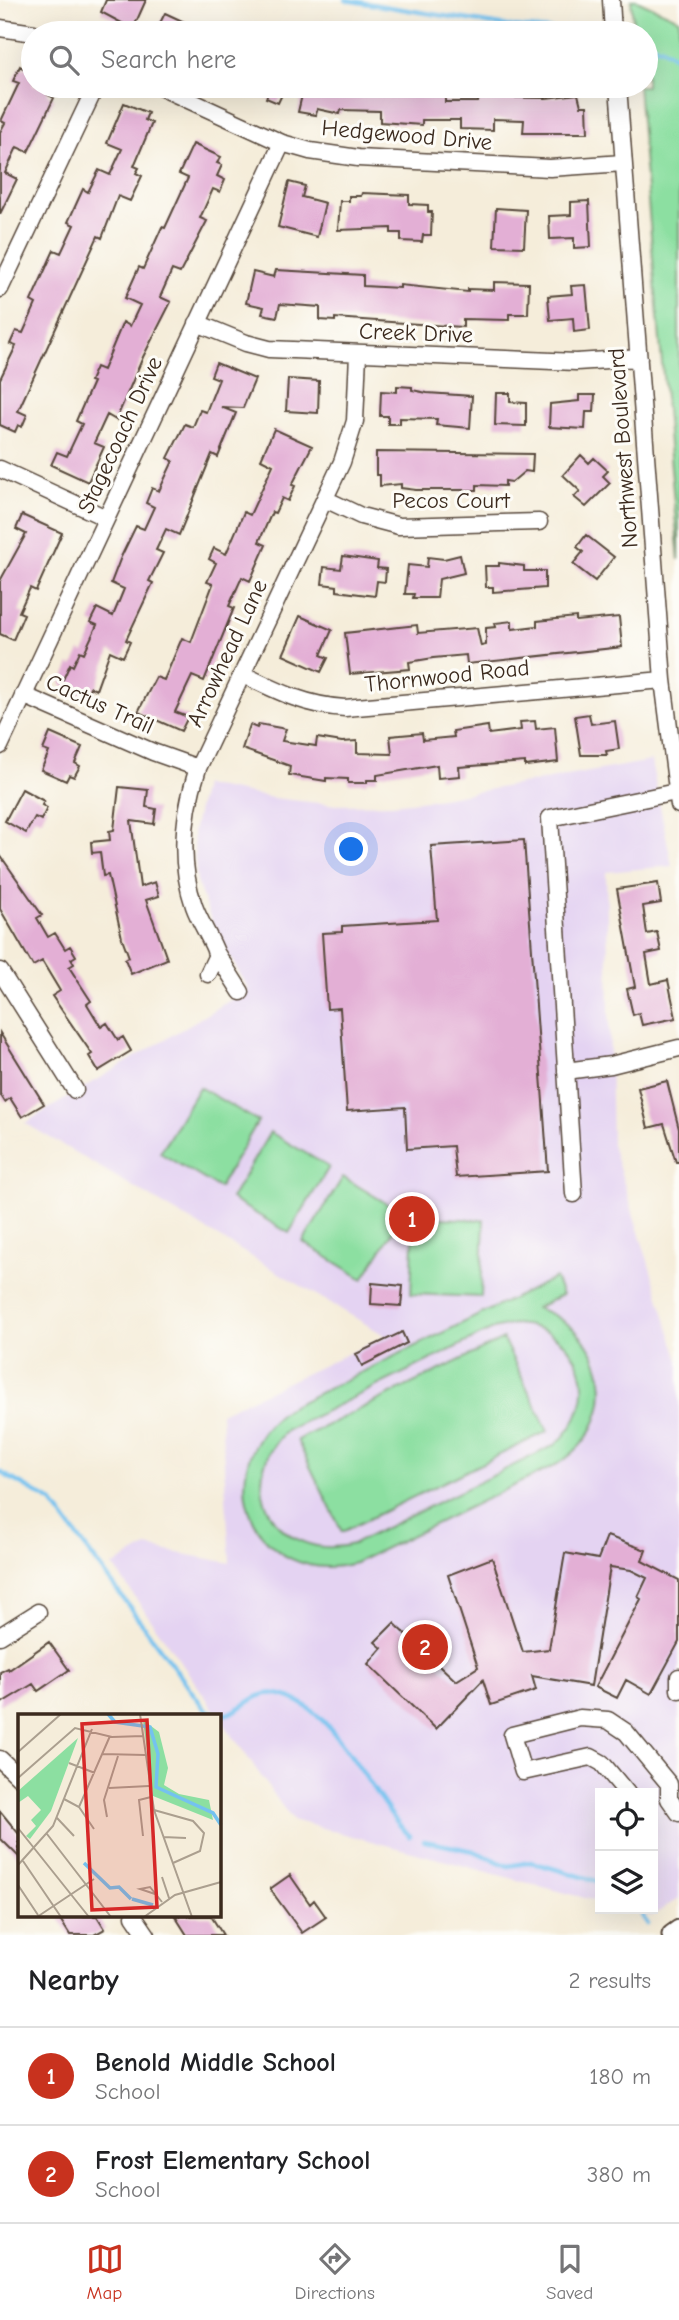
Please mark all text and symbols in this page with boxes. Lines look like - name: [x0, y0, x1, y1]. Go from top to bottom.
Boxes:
- search box: [21, 21, 658, 98]
- icon: search: [45, 41, 83, 79]
- text: Search here: [101, 45, 236, 75]
- street label: Hedgewood Drive: [321, 114, 493, 156]
- street label: Creek Drive: [358, 318, 474, 348]
- street label: Northwest Boulevard: [603, 347, 643, 549]
- street label: Stagecoach Drive: [72, 352, 168, 518]
- street label: Pecos Court: [392, 487, 511, 514]
- street label: Arrowhead Lane: [181, 575, 273, 731]
- street label: Thornwood Road: [363, 654, 531, 698]
- street label: Cactus Trail: [42, 668, 158, 740]
- your location: [334, 832, 368, 866]
- pin: 1: [389, 1193, 435, 1245]
- pin: 2: [402, 1621, 448, 1673]
- inset map: [18, 1714, 220, 1918]
- map controls: [595, 1788, 658, 1914]
- button: locate: [595, 1788, 658, 1851]
- button: layers: [595, 1851, 658, 1914]
- text: Nearby: [28, 1963, 119, 1998]
- text: 2 results: [569, 1967, 651, 1994]
- text: Benold Middle School: [95, 2048, 336, 2078]
- text: 1: [46, 2063, 56, 2090]
- text: 180 m: [589, 2063, 651, 2090]
- text: School: [95, 2078, 160, 2105]
- text: Frost Elementary School: [95, 2146, 370, 2176]
- text: 2: [45, 2161, 57, 2188]
- text: 380 m: [587, 2161, 651, 2188]
- text: School: [95, 2176, 160, 2203]
- tab: Map: [86, 2240, 124, 2304]
- tab: Directions: [295, 2240, 375, 2304]
- tab: Saved: [546, 2240, 593, 2304]

